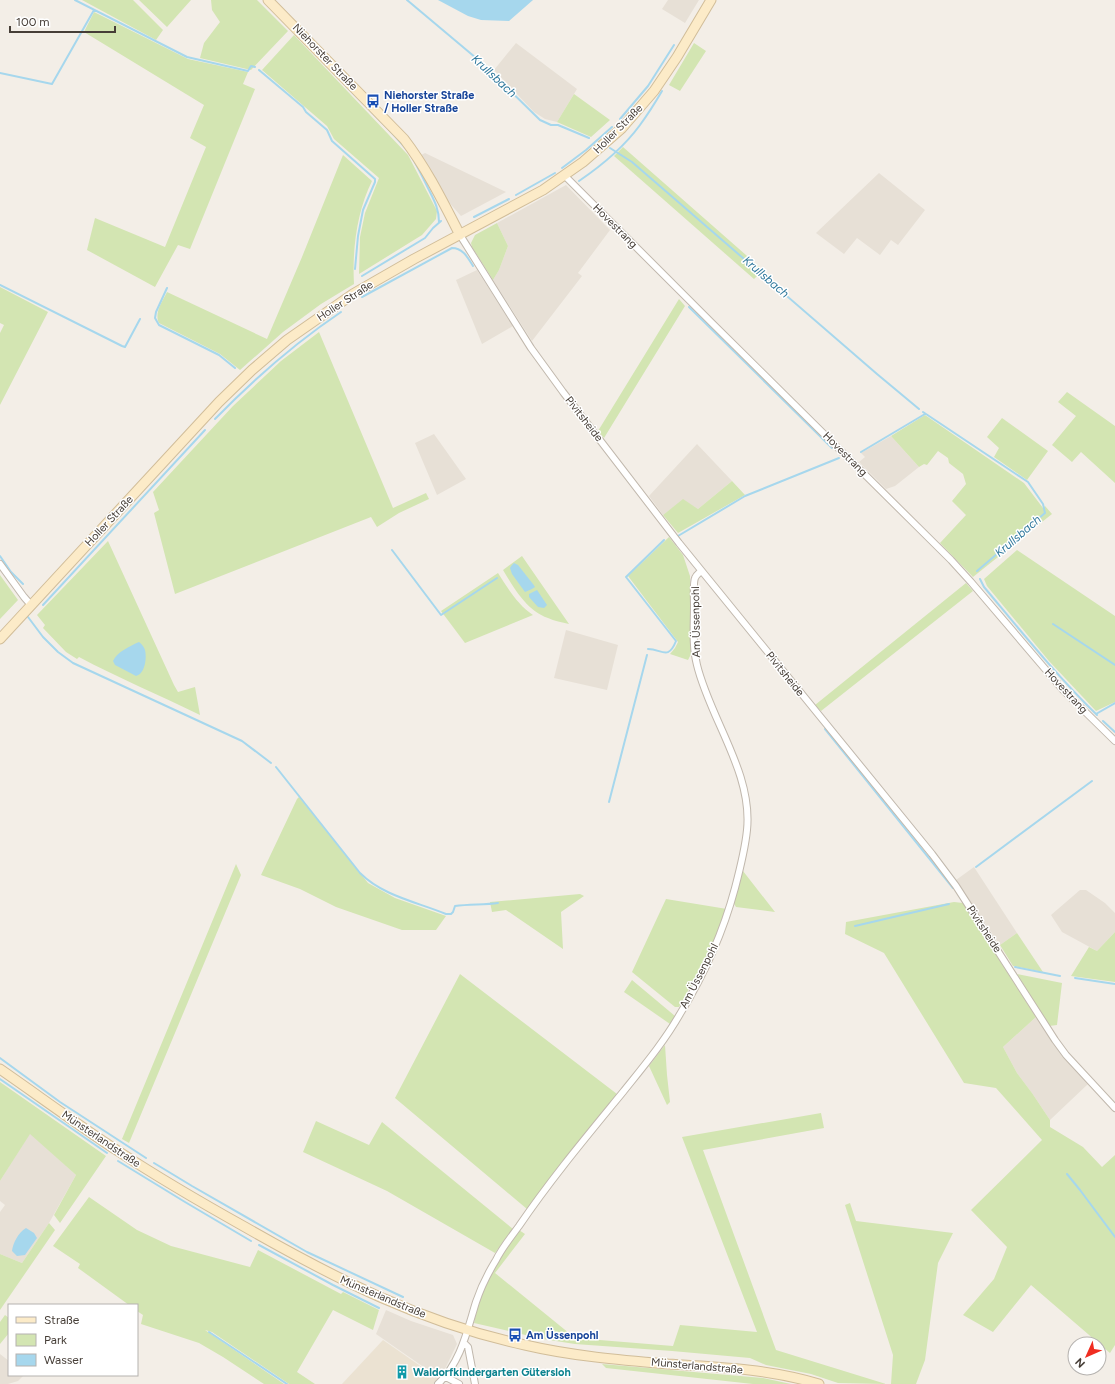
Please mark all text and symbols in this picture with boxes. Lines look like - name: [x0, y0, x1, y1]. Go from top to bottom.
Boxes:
- scale bar: [10, 8, 115, 34]
- text: 100 m: [16, 15, 50, 29]
- street label: Niehorster Straße: [290, 21, 360, 93]
- water label: Krullsbach: [469, 52, 520, 101]
- place label: Niehorster Straße / Holler Straße: [384, 89, 474, 115]
- bus stop icon: Niehorster Straße / Holler Straße: [365, 93, 381, 109]
- street label: Holler Straße: [591, 102, 645, 156]
- street label: Hovestrang: [590, 201, 640, 251]
- water label: Krullsbach: [740, 253, 792, 301]
- street label: Holler Straße: [314, 278, 376, 324]
- street label: Pivitsheide: [562, 394, 606, 444]
- street label: Hovestrang: [820, 429, 870, 479]
- street label: Holler Straße: [82, 493, 136, 549]
- water label: Krullsbach: [992, 512, 1044, 560]
- street label: Am Üssenpohl: [688, 586, 703, 658]
- street label: Pivitsheide: [763, 649, 807, 699]
- street label: Hovestrang: [1042, 666, 1090, 716]
- street label: Pivitsheide: [964, 903, 1004, 955]
- street label: Am Üssenpohl: [676, 941, 721, 1011]
- street label: Münsterlandstraße: [59, 1108, 143, 1170]
- street label: Münsterlandstraße: [338, 1273, 428, 1321]
- legend: [8, 1304, 138, 1376]
- text: Straße: [44, 1313, 80, 1327]
- bus stop icon: Am Üssenpohl: [507, 1327, 523, 1343]
- place label: Am Üssenpohl: [526, 1328, 599, 1342]
- text: Park: [44, 1333, 67, 1347]
- north arrow: [1067, 1336, 1107, 1376]
- text: Wasser: [44, 1353, 83, 1367]
- text: N: [1073, 1355, 1088, 1370]
- street label: Münsterlandstraße: [651, 1356, 743, 1376]
- building icon: Waldorfkindergarten Gütersloh: [394, 1364, 410, 1380]
- place label: Waldorfkindergarten Gütersloh: [413, 1366, 571, 1379]

